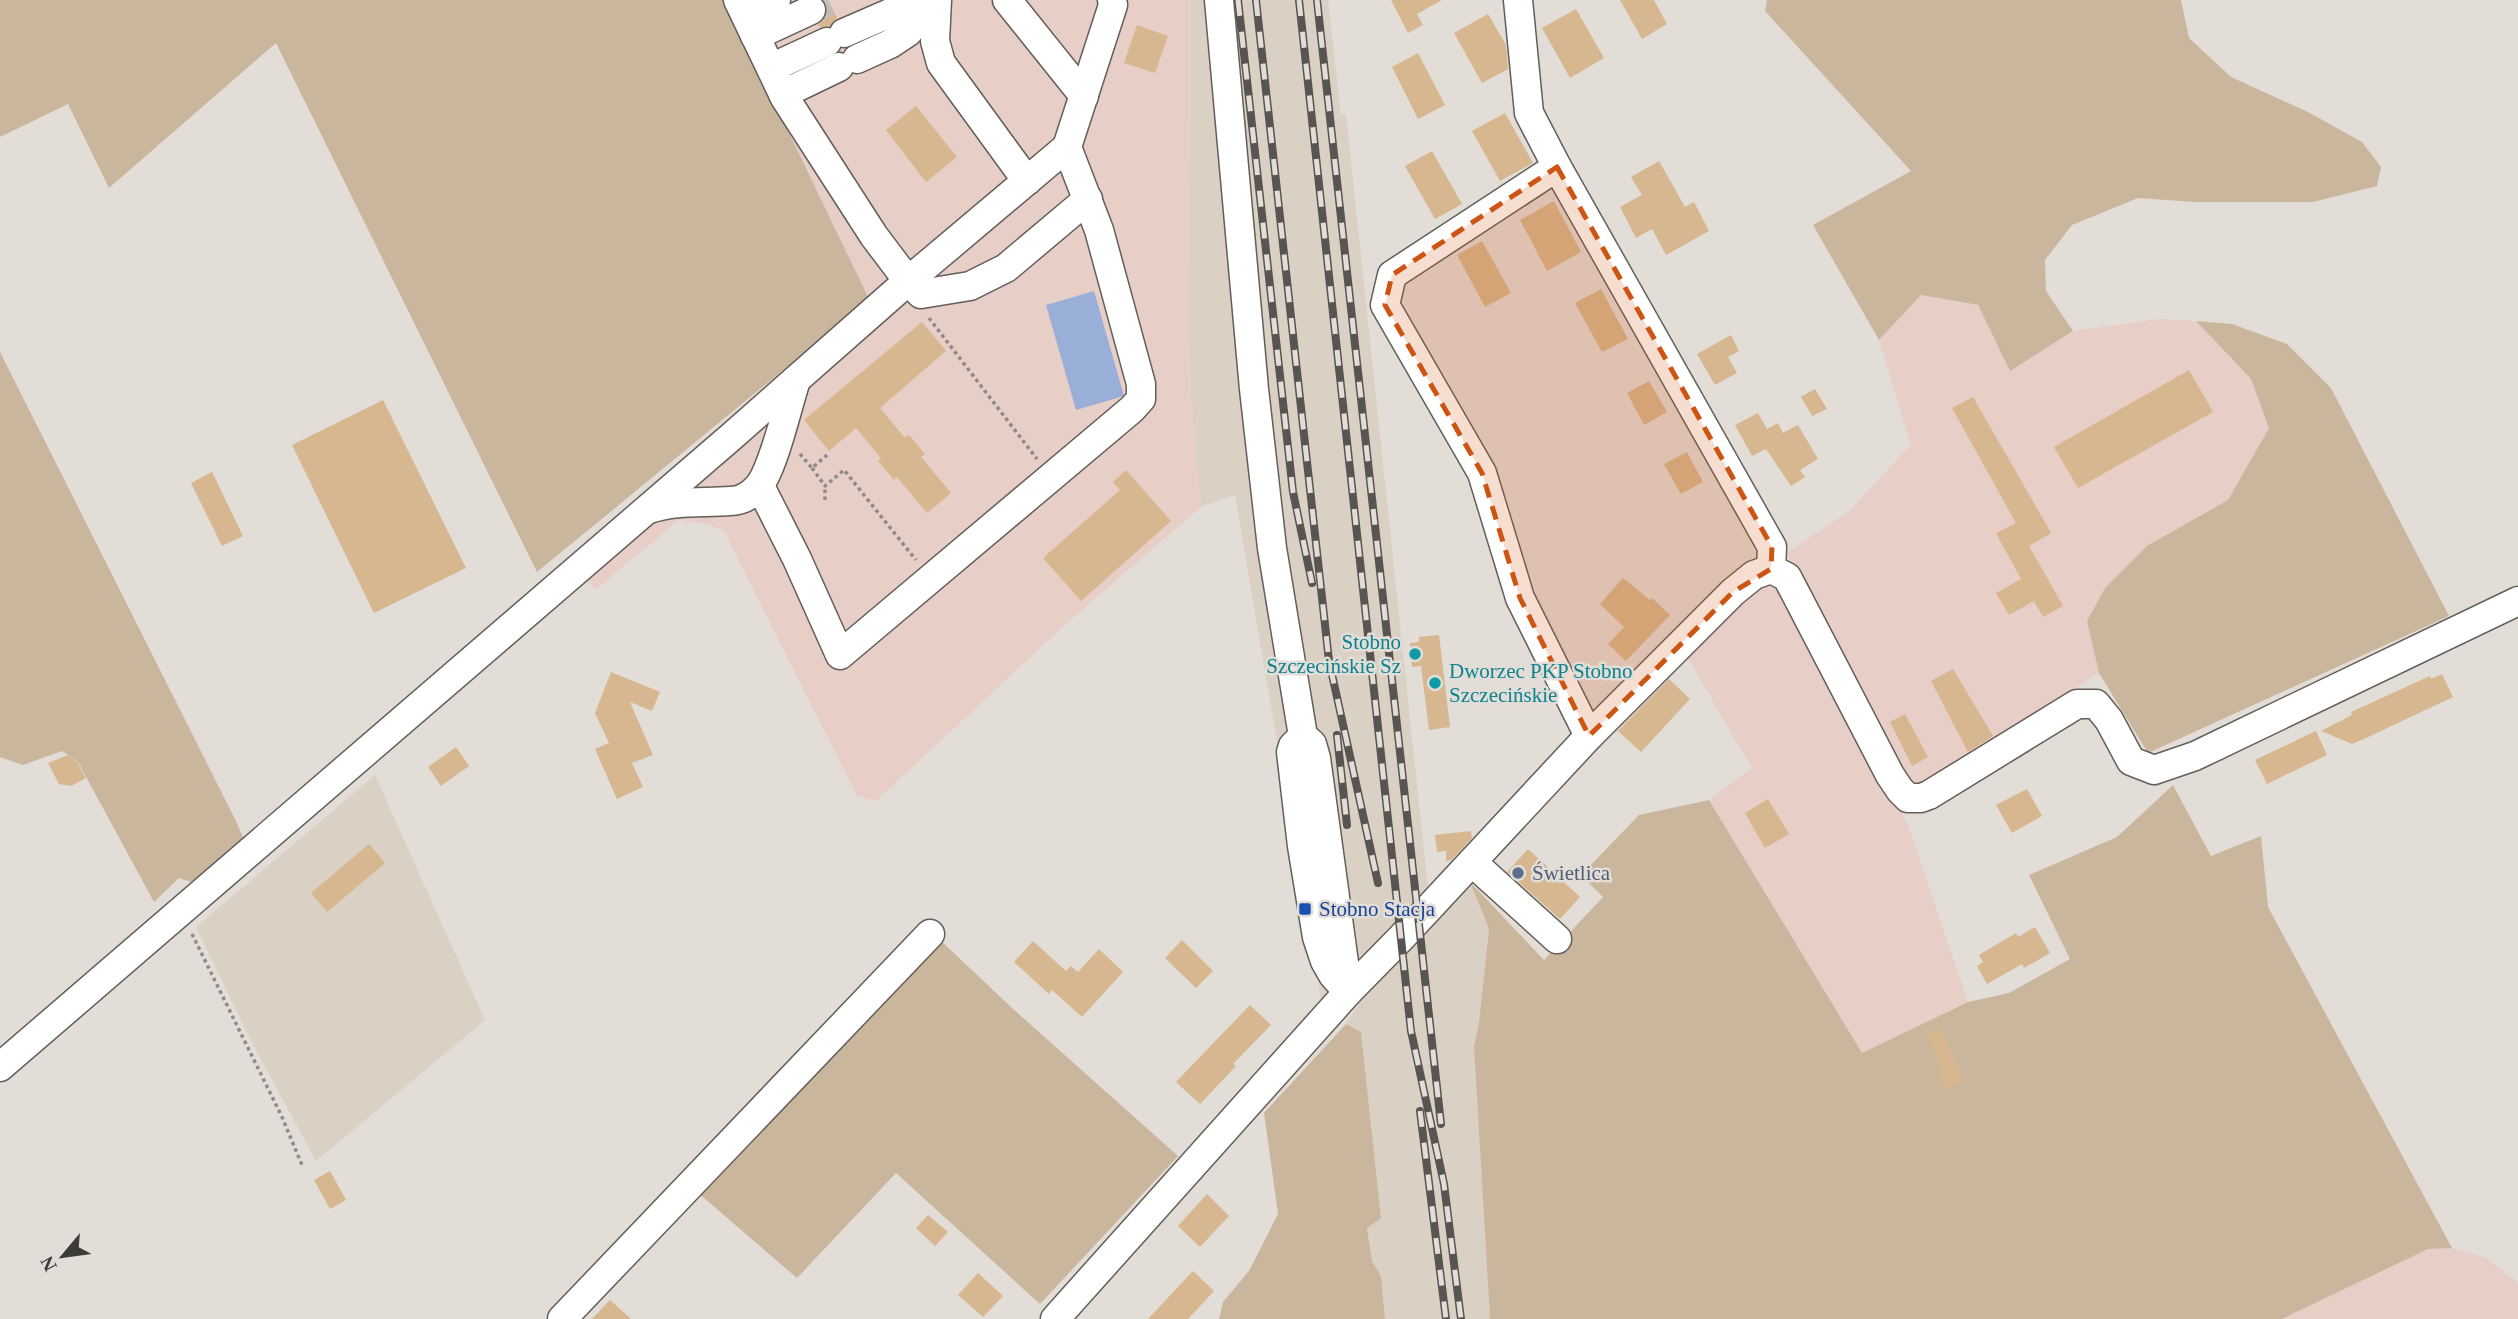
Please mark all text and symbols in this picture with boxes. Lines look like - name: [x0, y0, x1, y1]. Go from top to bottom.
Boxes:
- place label: Stobno Szczecińskie Sz: [1266, 630, 1401, 678]
- marker: Stobno Szczecińskie Sz: [1407, 646, 1423, 662]
- place label: Dworzec PKP Stobno Szczecińskie: [1449, 659, 1633, 707]
- marker: Dworzec PKP Stobno Szczecińskie: [1427, 675, 1443, 691]
- place label: Świetlica: [1532, 861, 1611, 885]
- marker: Świetlica: [1510, 865, 1526, 881]
- place label: Stobno Stacja: [1319, 897, 1436, 921]
- marker: Stobno Stacja: [1297, 901, 1313, 917]
- north arrow: [28, 1221, 98, 1291]
- text: N: [36, 1253, 61, 1275]

